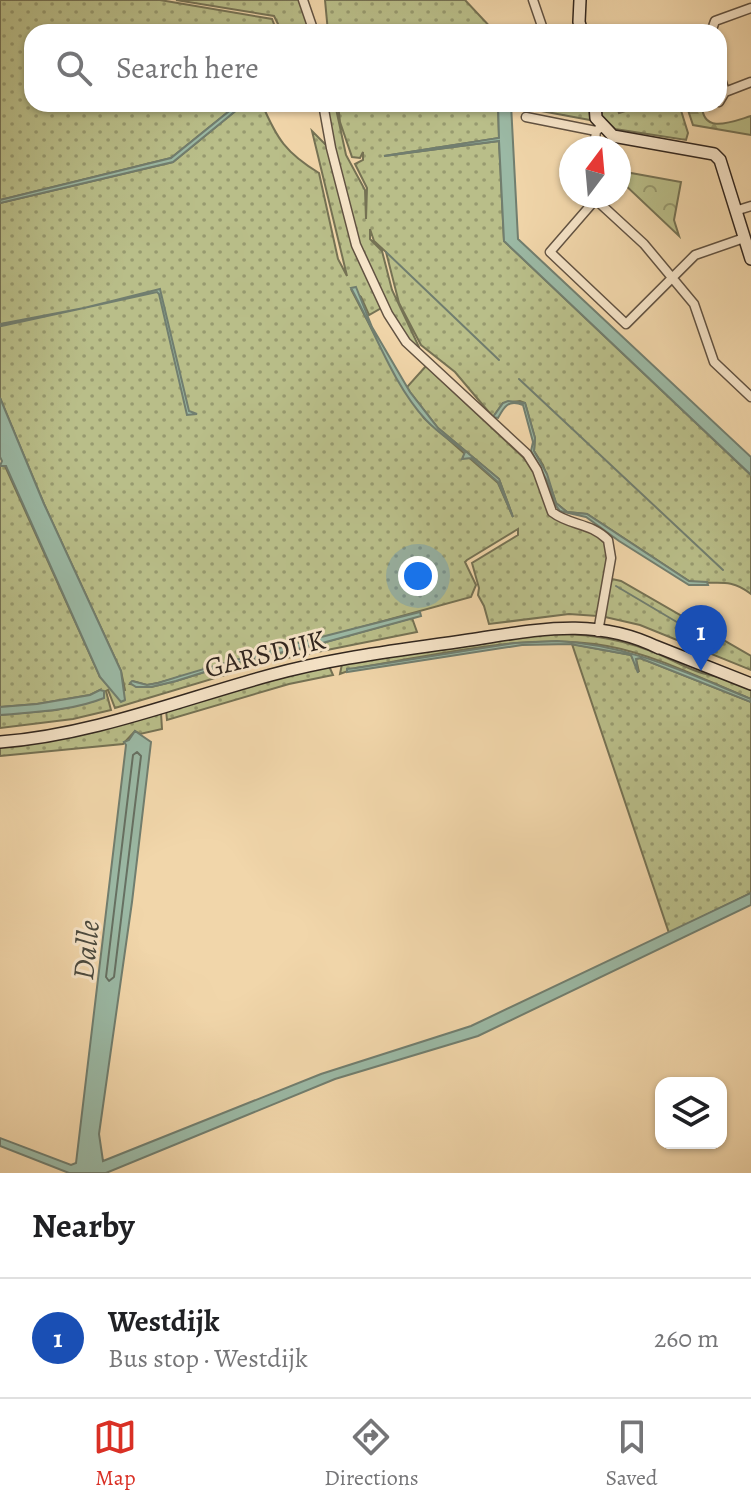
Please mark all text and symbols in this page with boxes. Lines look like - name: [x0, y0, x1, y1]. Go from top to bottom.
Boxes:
- search box: [24, 24, 727, 112]
- icon: search: [52, 46, 96, 90]
- text: Search here: [116, 48, 259, 88]
- north arrow: [559, 136, 631, 208]
- your location: [398, 556, 438, 596]
- pin: 1: [675, 605, 727, 671]
- street label: GARSDIJK: [201, 621, 330, 687]
- water label: Dalle: [63, 918, 109, 982]
- map controls: [655, 1077, 727, 1149]
- button: layers: [655, 1077, 727, 1149]
- text: Nearby: [32, 1202, 135, 1249]
- text: Westdijk: [108, 1301, 219, 1341]
- text: 1: [53, 1321, 63, 1356]
- text: 260 m: [654, 1321, 719, 1356]
- text: Bus stop · Westdijk: [108, 1341, 308, 1376]
- tab: Map: [93, 1415, 137, 1493]
- tab: Directions: [324, 1415, 419, 1493]
- tab: Saved: [605, 1415, 658, 1493]

